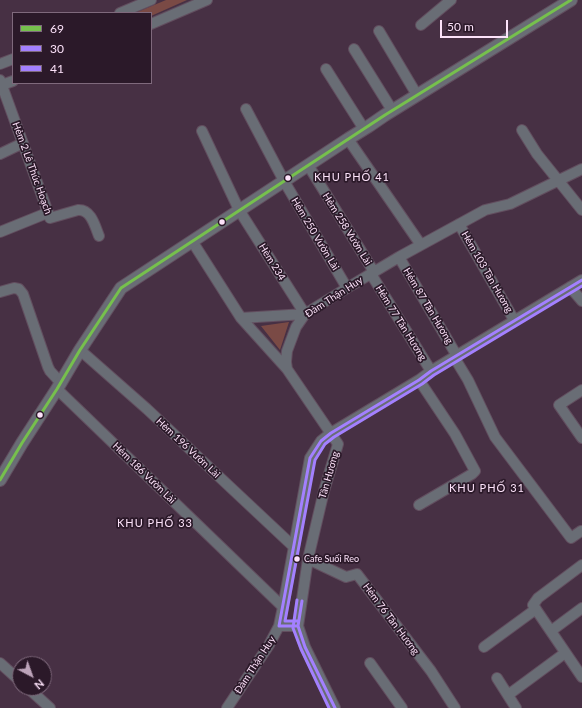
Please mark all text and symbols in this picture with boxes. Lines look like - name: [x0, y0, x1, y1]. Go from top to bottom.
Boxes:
- legend: [12, 12, 152, 84]
- scale bar: [442, 12, 510, 38]
- text: 50 m: [447, 19, 474, 34]
- text: 69: [50, 21, 64, 36]
- text: 30: [50, 41, 64, 56]
- text: 41: [50, 61, 64, 76]
- street label: Hẻm 2 Lê Thúc Hoạch: [10, 120, 54, 216]
- district label: KHU PHỐ 41: [314, 170, 390, 184]
- unlabelled marker: [283, 173, 293, 183]
- street label: Hẻm 258 Vườn Lài: [320, 191, 374, 267]
- street label: Hẻm 250 Vườn Lài: [289, 195, 341, 273]
- unlabelled marker: [217, 217, 227, 227]
- street label: Hẻm 103 Tân Hương: [459, 229, 515, 315]
- street label: Hèm 234: [256, 241, 288, 283]
- street label: Hẻm 87 Tân Hương: [401, 266, 455, 346]
- street label: Đàm Thận Huy: [303, 274, 365, 320]
- street label: Hẻm 77 Tân Hương: [373, 283, 429, 363]
- unlabelled marker: [35, 410, 45, 420]
- street label: Hẻm 196 Vườn Lài: [154, 415, 222, 481]
- street label: Hẻm 186 Vườn Lài: [110, 440, 178, 506]
- street label: Tân Hương: [317, 450, 341, 500]
- district label: KHU PHỐ 31: [449, 481, 525, 495]
- district label: KHU PHỐ 33: [117, 516, 193, 530]
- marker: Cafe Suối Reo: [292, 554, 302, 564]
- place label: Cafe Suối Reo: [304, 554, 359, 564]
- street label: Hẻm 76 Tân Hương: [360, 581, 422, 657]
- street label: Đàm Thận Huy: [232, 634, 278, 696]
- north arrow: [12, 656, 52, 696]
- text: N: [32, 677, 47, 692]

